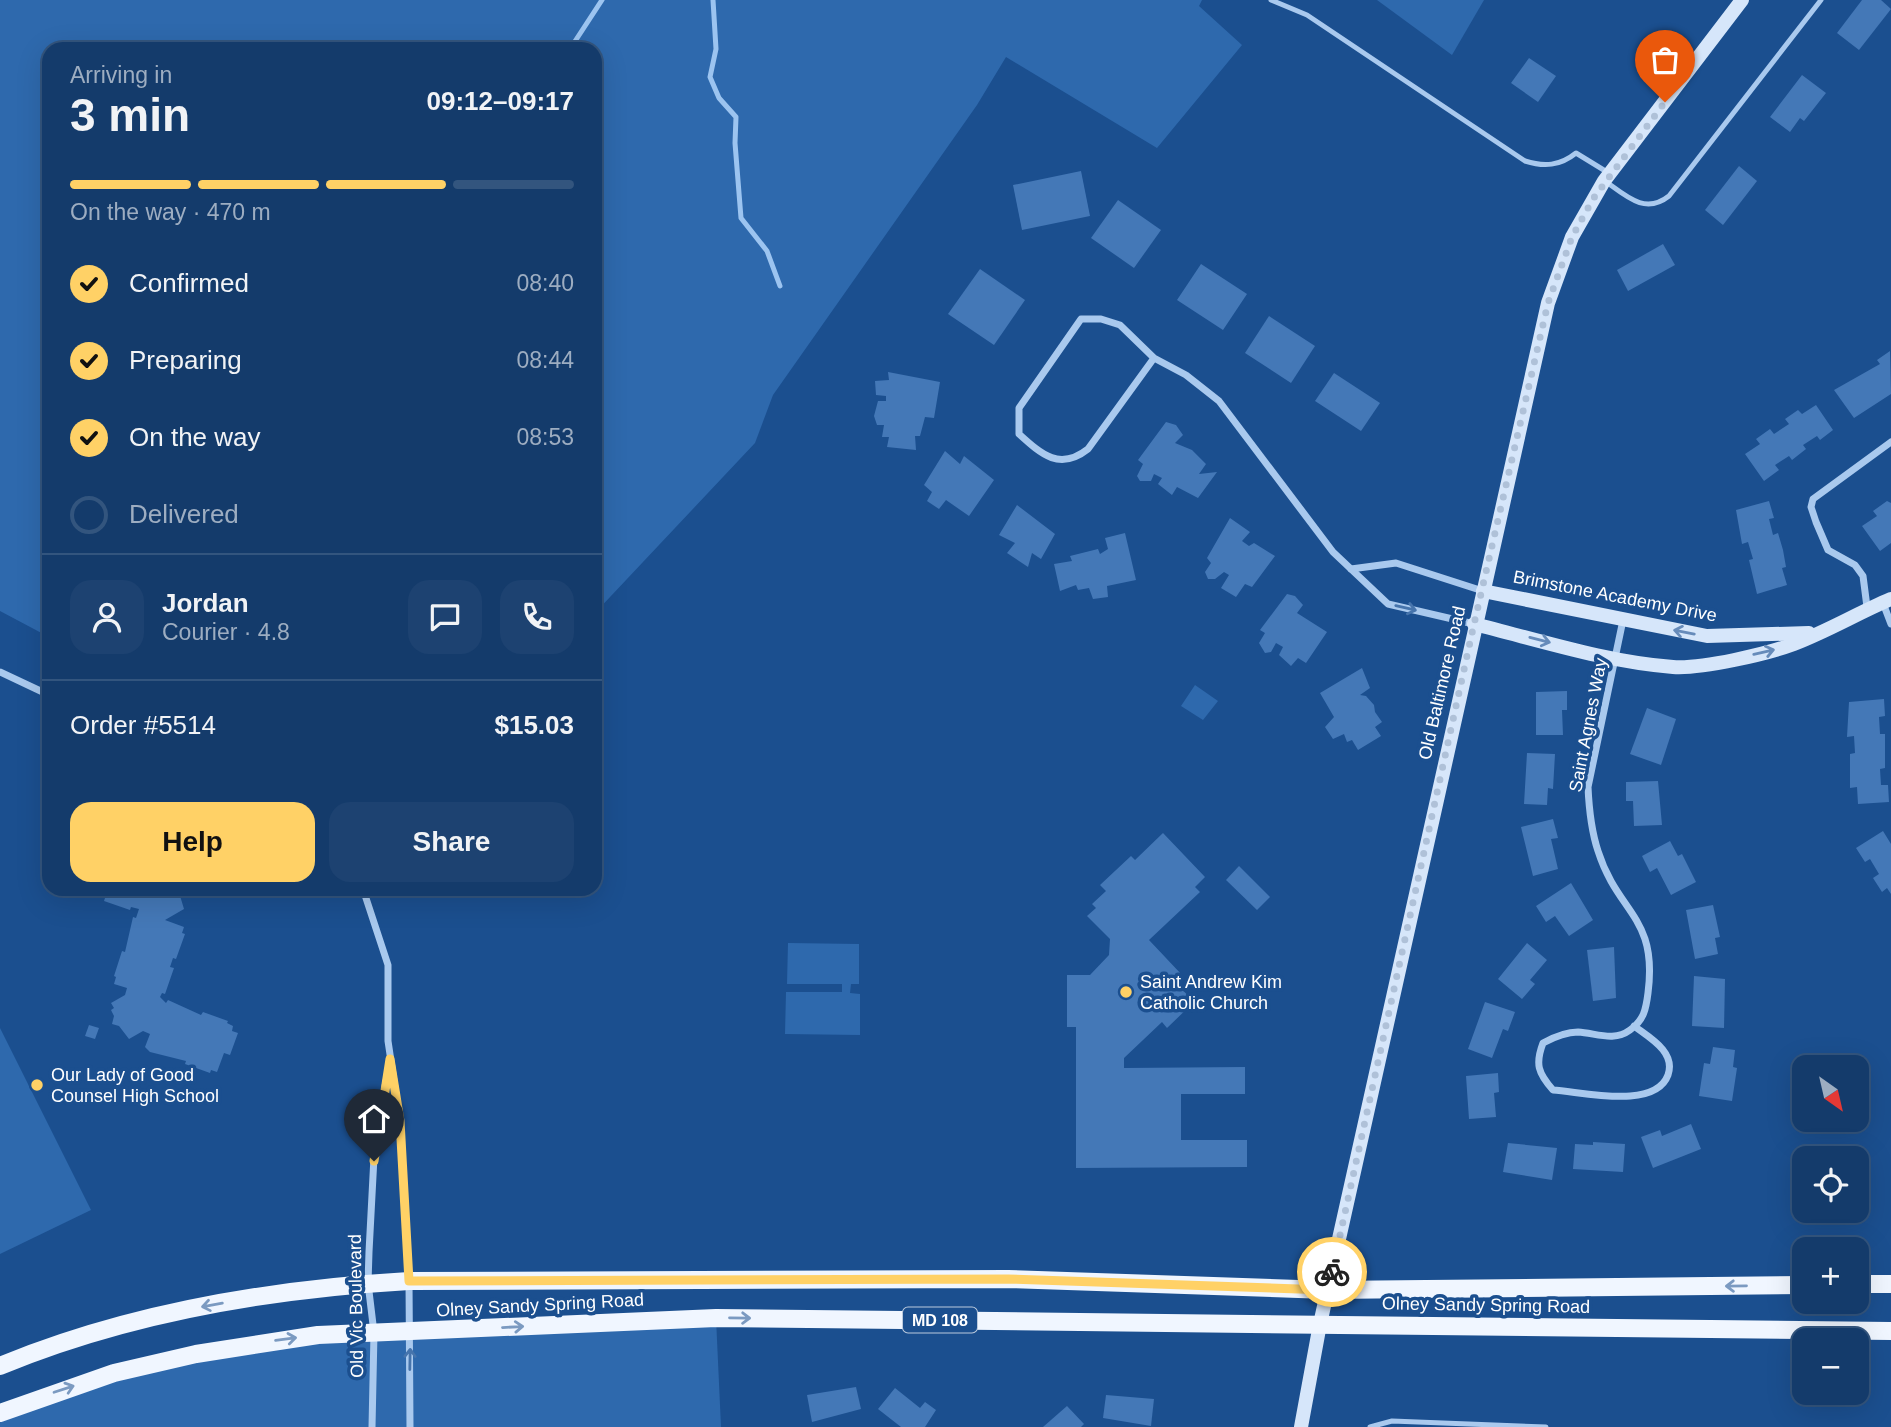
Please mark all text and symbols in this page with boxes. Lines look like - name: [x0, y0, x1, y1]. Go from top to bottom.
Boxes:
- pin: [1635, 30, 1695, 102]
- icon: bag: [1646, 41, 1684, 79]
- text: Arriving in: [70, 62, 172, 88]
- text: 09:12–09:17: [427, 86, 574, 116]
- text: 3 min: [70, 89, 190, 141]
- text: On the way · 470 m: [70, 199, 271, 225]
- icon: check: [70, 265, 108, 303]
- text: Confirmed: [129, 268, 249, 298]
- text: 08:40: [516, 270, 574, 296]
- icon: check: [70, 342, 108, 380]
- text: Preparing: [129, 345, 242, 375]
- text: 08:44: [516, 347, 574, 373]
- icon: check: [70, 419, 108, 457]
- text: On the way: [129, 422, 261, 452]
- text: 08:53: [516, 424, 574, 450]
- text: Delivered: [129, 499, 239, 529]
- street label: Brimstone Academy Drive: [1511, 566, 1719, 626]
- button: person: [70, 580, 144, 654]
- button: chat: [408, 580, 482, 654]
- button: phone: [500, 580, 574, 654]
- text: Jordan: [162, 588, 249, 618]
- one-way arrow: [1394, 602, 1417, 615]
- street label: Old Baltimore Road: [1415, 604, 1469, 762]
- text: Courier · 4.8: [162, 619, 290, 645]
- one-way arrow: [1673, 624, 1695, 638]
- one-way arrow: [1528, 634, 1551, 647]
- one-way arrow: [1752, 645, 1775, 658]
- street label: Saint Agnes Way: [1565, 656, 1611, 794]
- text: Order #5514: [70, 710, 216, 740]
- text: $15.03: [494, 710, 574, 740]
- button: Help: [70, 802, 315, 882]
- button: Share: [329, 802, 574, 882]
- place label: Saint Andrew Kim Catholic Church: [1140, 972, 1282, 1013]
- marker: Saint Andrew Kim Catholic Church: [1118, 984, 1134, 1000]
- north arrow: [1792, 1055, 1869, 1132]
- map controls: [1792, 1055, 1869, 1405]
- place label: Our Lady of Good Counsel High School: [51, 1065, 219, 1106]
- marker: Our Lady of Good Counsel High School: [29, 1077, 45, 1093]
- pin: [344, 1089, 404, 1161]
- icon: home: [355, 1100, 393, 1138]
- button: locate: [1792, 1146, 1869, 1223]
- street label: Old Vic Boulevard: [345, 1234, 367, 1378]
- courier: [1297, 1237, 1367, 1307]
- button: +: [1792, 1237, 1869, 1314]
- icon: bike: [1313, 1253, 1351, 1291]
- one-way arrow: [1725, 1279, 1748, 1292]
- street label: Olney Sandy Spring Road: [436, 1290, 644, 1320]
- street label: Olney Sandy Spring Road: [1382, 1293, 1590, 1317]
- one-way arrow: [201, 1299, 224, 1312]
- road number: MD 108: [903, 1308, 977, 1332]
- one-way arrow: [728, 1312, 751, 1325]
- one-way arrow: [501, 1321, 524, 1334]
- button: −: [1792, 1328, 1869, 1405]
- one-way arrow: [274, 1333, 296, 1346]
- one-way arrow: [403, 1348, 417, 1371]
- one-way arrow: [53, 1382, 75, 1395]

